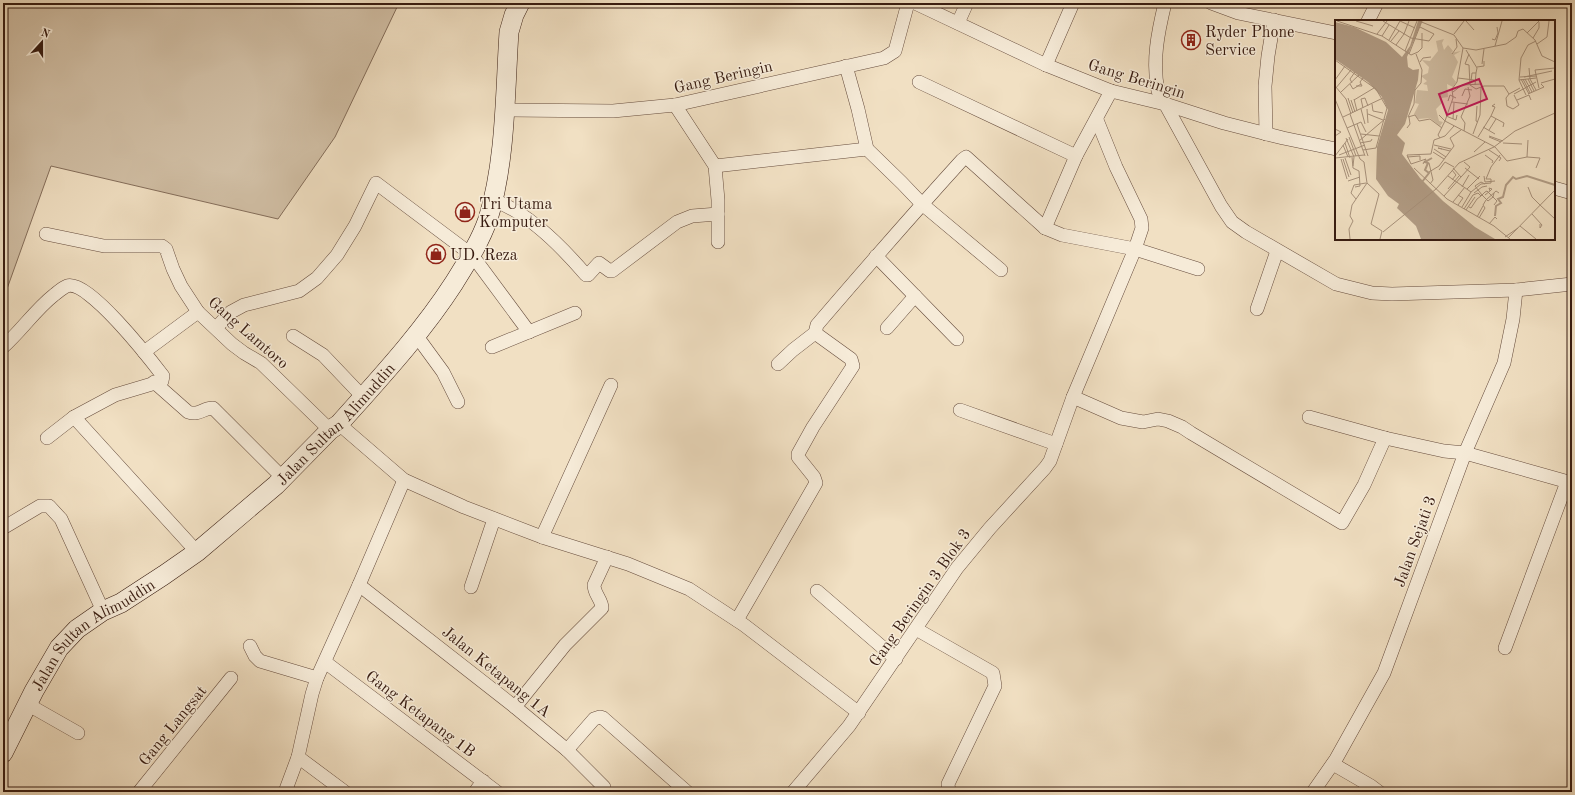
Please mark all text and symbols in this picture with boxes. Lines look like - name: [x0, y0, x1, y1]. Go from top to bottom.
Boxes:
- inset map: [1335, 20, 1555, 240]
- north arrow: [22, 22, 62, 62]
- place label: Ryder Phone Service: [1205, 25, 1294, 59]
- text: N: [39, 27, 51, 41]
- building icon: Ryder Phone Service: [1180, 29, 1202, 51]
- street label: Gang Beringin: [1086, 58, 1187, 102]
- street label: Gang Beringin: [673, 59, 775, 97]
- place label: Tri Utama Komputer: [479, 197, 552, 231]
- shop icon: Tri Utama Komputer: [454, 201, 476, 223]
- shop icon: UD. Reza: [425, 243, 447, 265]
- place label: UD. Reza: [450, 248, 518, 264]
- street label: Gang Lamtoro: [204, 294, 291, 373]
- street label: Jalan Sultan Alimuddin: [274, 361, 399, 489]
- street label: Jalan Sejati 3: [1392, 494, 1440, 589]
- street label: Gang Beringin 3 Blok 3: [867, 526, 974, 670]
- street label: Jalan Sultan Alimuddin: [30, 577, 159, 694]
- street label: Jalan Ketapang 1A: [439, 624, 553, 721]
- street label: Gang Ketapang 1B: [362, 668, 477, 761]
- street label: Gang Langsat: [137, 683, 211, 769]

